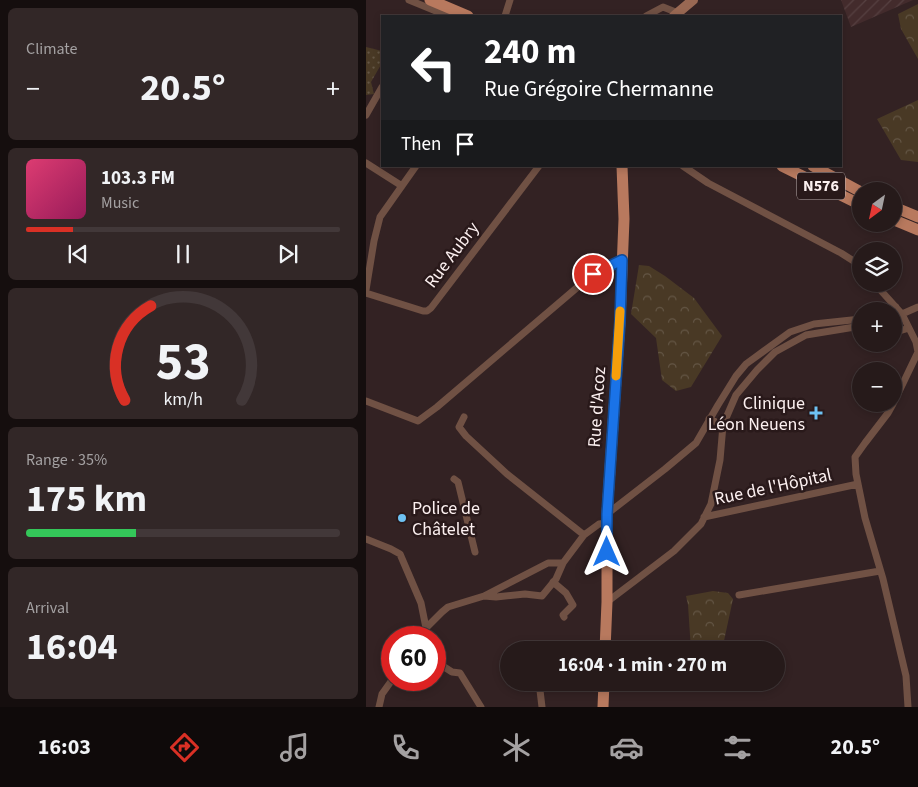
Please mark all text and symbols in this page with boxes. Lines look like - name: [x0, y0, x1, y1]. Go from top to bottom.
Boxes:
- text: 240 m: [484, 27, 576, 77]
- icon: left: [401, 35, 466, 100]
- text: Climate: [26, 38, 77, 60]
- text: 20.5°: [140, 61, 226, 115]
- text: −: [26, 69, 40, 109]
- text: +: [326, 69, 340, 109]
- text: Rue Grégoire Chermanne: [484, 73, 714, 105]
- icon: arrive: [451, 130, 479, 158]
- text: Then: [401, 131, 441, 158]
- text: 103.3 FM: [101, 165, 175, 192]
- road number: N576: [797, 172, 845, 200]
- north arrow: [852, 182, 902, 232]
- map controls: [852, 182, 902, 412]
- text: Music: [101, 192, 139, 214]
- street label: Rue Aubry: [419, 216, 486, 293]
- icon: previous: [64, 240, 92, 268]
- icon: pause: [169, 240, 197, 268]
- icon: next: [274, 240, 302, 268]
- button: layers: [852, 242, 902, 292]
- pin: [572, 253, 614, 295]
- icon: arrive: [579, 260, 607, 288]
- button: +: [852, 302, 902, 352]
- text: 53: [156, 326, 210, 400]
- button: −: [852, 362, 902, 412]
- street label: Rue d'Acoz: [582, 365, 612, 448]
- text: km/h: [163, 387, 203, 412]
- place label: Clinique Léon Neuens: [708, 391, 805, 437]
- marker: Clinique Léon Neuens: [809, 406, 823, 420]
- text: Range · 35%: [26, 449, 107, 471]
- street label: Rue de l'Hôpital: [712, 462, 834, 512]
- text: 175 km: [26, 472, 147, 526]
- place label: Police de Châtelet: [412, 496, 480, 542]
- marker: Police de Châtelet: [396, 512, 408, 524]
- position arrow: [580, 525, 632, 577]
- text: Arrival: [26, 597, 69, 619]
- text: 16:04: [26, 620, 118, 674]
- speed limit sign: 60: [381, 626, 446, 691]
- text: 16:04 · 1 min · 270 m: [558, 652, 727, 679]
- icon: directions: [167, 730, 202, 765]
- icon: music: [277, 730, 312, 765]
- icon: phone: [388, 730, 423, 765]
- icon: climate: [499, 730, 534, 765]
- icon: car: [609, 730, 644, 765]
- icon: filters: [720, 730, 755, 765]
- text: 16:03: [38, 731, 91, 763]
- text: 20.5°: [831, 731, 880, 763]

